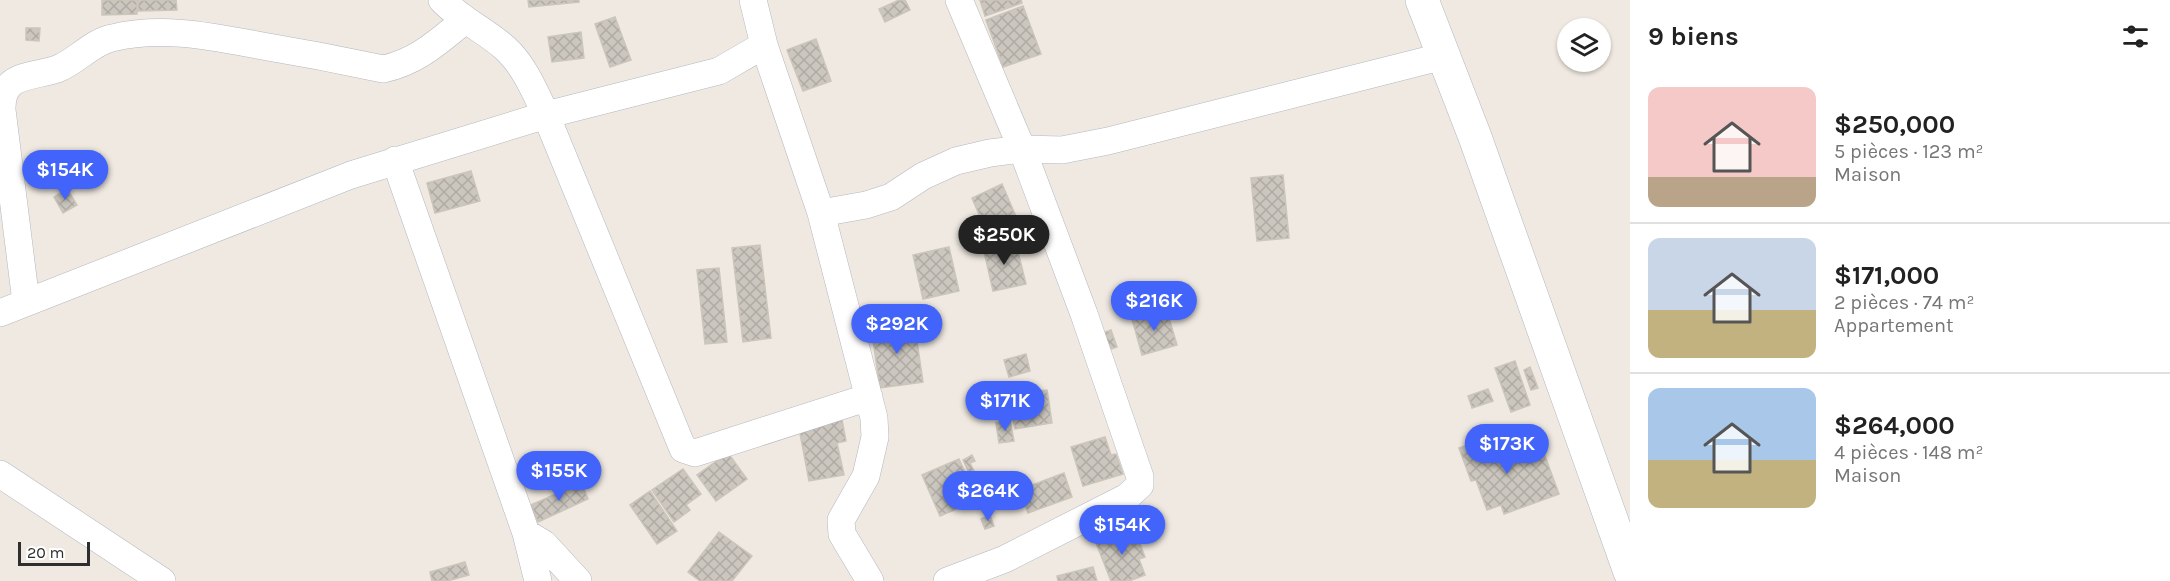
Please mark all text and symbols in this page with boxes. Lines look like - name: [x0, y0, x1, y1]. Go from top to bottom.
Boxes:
- map controls: [1557, 18, 1611, 72]
- button: layers: [1557, 18, 1611, 72]
- icon: filters: [2119, 20, 2152, 53]
- text: 9 biens: [1648, 21, 1739, 52]
- text: $250,000: [1834, 109, 1955, 140]
- icon: home: [1696, 111, 1768, 183]
- text: 5 pièces · 123 m²: [1834, 140, 1984, 163]
- pin: $154K: [23, 150, 107, 201]
- text: $154K: [36, 158, 94, 181]
- text: Maison: [1834, 163, 1901, 186]
- pin: $250K: [962, 215, 1046, 266]
- text: $250K: [972, 223, 1036, 246]
- text: $171,000: [1834, 260, 1939, 291]
- icon: home: [1696, 262, 1768, 334]
- pin: $216K: [1112, 281, 1196, 332]
- text: $216K: [1125, 289, 1183, 312]
- text: 2 pièces · 74 m²: [1834, 291, 1974, 314]
- pin: $292K: [855, 304, 939, 355]
- text: $292K: [865, 312, 929, 335]
- text: Appartement: [1834, 314, 1953, 337]
- pin: $171K: [963, 381, 1047, 432]
- text: $171K: [979, 389, 1031, 412]
- text: $264,000: [1834, 410, 1955, 441]
- icon: home: [1696, 412, 1768, 484]
- pin: $173K: [1465, 424, 1549, 475]
- text: $173K: [1479, 432, 1535, 455]
- text: 4 pièces · 148 m²: [1834, 441, 1984, 464]
- pin: $155K: [517, 451, 601, 502]
- text: $155K: [530, 459, 588, 482]
- text: Maison: [1834, 464, 1901, 487]
- pin: $264K: [946, 471, 1030, 522]
- text: $264K: [957, 479, 1020, 502]
- pin: $154K: [1080, 505, 1164, 556]
- text: $154K: [1093, 513, 1151, 536]
- scale bar: [18, 539, 90, 566]
- text: 20 m: [27, 543, 65, 562]

